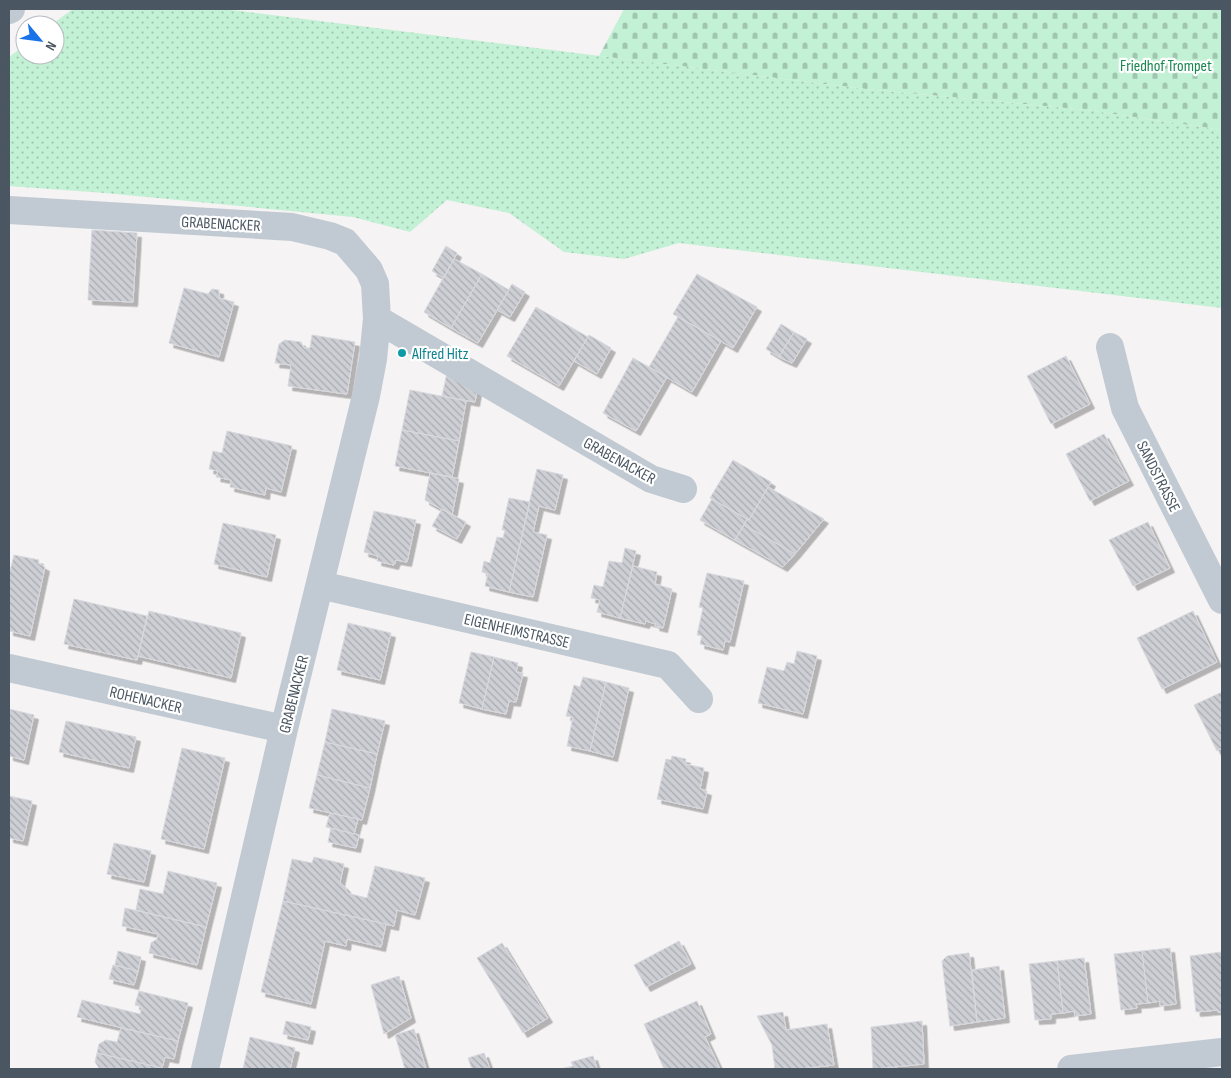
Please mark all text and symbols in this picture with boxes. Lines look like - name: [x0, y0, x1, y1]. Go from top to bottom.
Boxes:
- north arrow: [15, 15, 65, 65]
- text: N: [42, 39, 60, 53]
- park label: Friedhof Trompet: [1120, 57, 1212, 76]
- street label: GRABENACKER: [181, 213, 261, 236]
- place label: Alfred Hitz: [411, 345, 469, 364]
- marker: Alfred Hitz: [396, 347, 408, 359]
- street label: GRABENACKER: [580, 434, 659, 489]
- street label: SANDSTRASSE: [1132, 438, 1184, 515]
- street label: EIGENHEIMSTRASSE: [462, 610, 571, 653]
- street label: GRABENACKER: [276, 653, 313, 735]
- street label: ROHENACKER: [108, 683, 184, 718]

